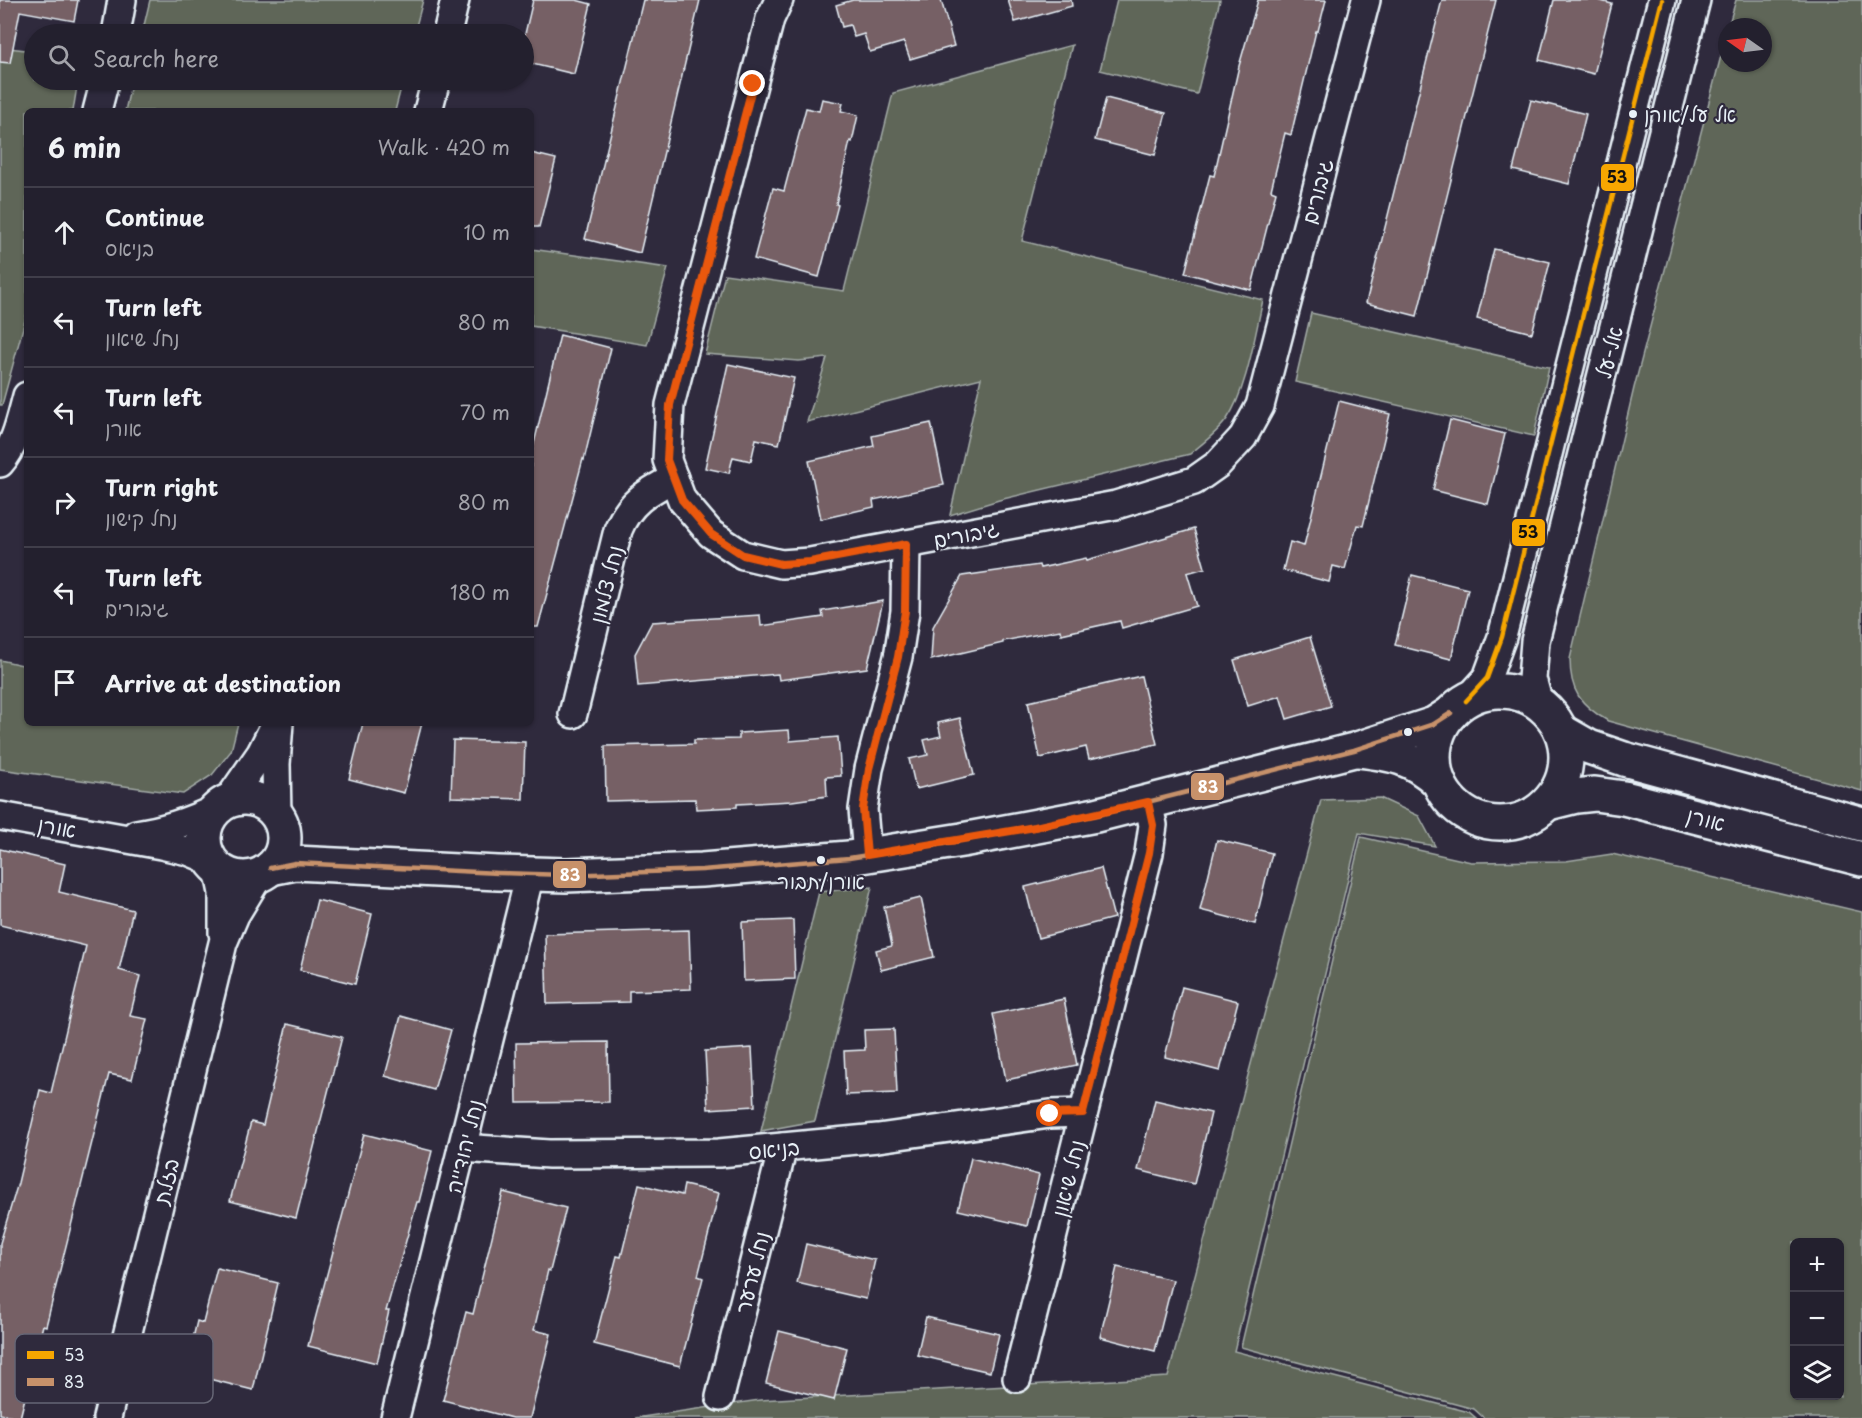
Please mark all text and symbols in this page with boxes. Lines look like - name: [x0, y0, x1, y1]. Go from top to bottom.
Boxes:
- north arrow: [1718, 18, 1772, 72]
- search box: [24, 24, 534, 90]
- icon: search: [45, 41, 78, 74]
- text: Search here: [93, 41, 219, 74]
- route end: [739, 70, 765, 96]
- place label: אל על/אורן: [1644, 99, 1736, 129]
- marker: אל על/אורן: [1627, 108, 1639, 120]
- text: 6 min: [48, 128, 121, 167]
- text: Walk · 420 m: [378, 132, 510, 162]
- street label: גיבורים: [1292, 155, 1340, 227]
- line badge: 53: [1600, 163, 1635, 192]
- text: 53: [1607, 164, 1627, 188]
- text: Continue: [105, 200, 204, 233]
- icon: ahead: [48, 216, 81, 249]
- text: 10 m: [463, 217, 510, 247]
- text: בניאס: [105, 233, 154, 263]
- text: Turn left: [105, 290, 202, 323]
- icon: left: [48, 306, 81, 339]
- text: 80 m: [458, 307, 510, 337]
- street label: אל-על: [1586, 322, 1630, 382]
- text: נחל שיאון: [105, 323, 180, 353]
- text: Turn left: [105, 380, 202, 413]
- icon: left: [48, 396, 81, 429]
- text: 70 m: [460, 397, 510, 427]
- text: אורן: [105, 413, 142, 443]
- text: Turn right: [105, 470, 218, 503]
- icon: right: [48, 486, 81, 519]
- text: 80 m: [458, 487, 510, 517]
- text: נחל קישון: [105, 503, 178, 533]
- street label: גיבורים: [930, 511, 1002, 555]
- line badge: 53: [1511, 518, 1546, 547]
- text: 53: [1518, 519, 1538, 543]
- street label: נחל צלמון: [580, 542, 630, 626]
- text: Turn left: [105, 560, 202, 593]
- icon: left: [48, 576, 81, 609]
- text: 180 m: [450, 577, 510, 607]
- text: גיבורים: [105, 593, 169, 623]
- icon: arrive: [48, 666, 81, 699]
- text: Arrive at destination: [105, 666, 341, 699]
- unlabelled marker: [1402, 726, 1414, 738]
- line badge: 83: [1190, 772, 1225, 801]
- text: 83: [1198, 774, 1218, 798]
- street label: אורן: [1683, 798, 1729, 838]
- street label: אורן: [35, 807, 79, 845]
- marker: אורן/תבור: [815, 854, 827, 866]
- line badge: 83: [552, 860, 587, 889]
- text: 83: [560, 862, 580, 886]
- place label: אורן/תבור: [777, 866, 865, 896]
- street label: נחל יהודייה: [436, 1096, 490, 1196]
- route start: [1036, 1100, 1062, 1126]
- street label: בניאס: [747, 1130, 801, 1166]
- street label: נחל שיאון: [1042, 1136, 1092, 1220]
- street label: בזלת: [144, 1155, 186, 1208]
- street label: נחל ערער: [725, 1227, 777, 1317]
- map controls: [1790, 1238, 1844, 1400]
- button: +: [1790, 1238, 1844, 1292]
- button: −: [1790, 1292, 1844, 1346]
- legend: [15, 1334, 213, 1403]
- text: 53: [64, 1342, 85, 1366]
- button: layers: [1790, 1346, 1844, 1400]
- text: 83: [64, 1369, 84, 1393]

